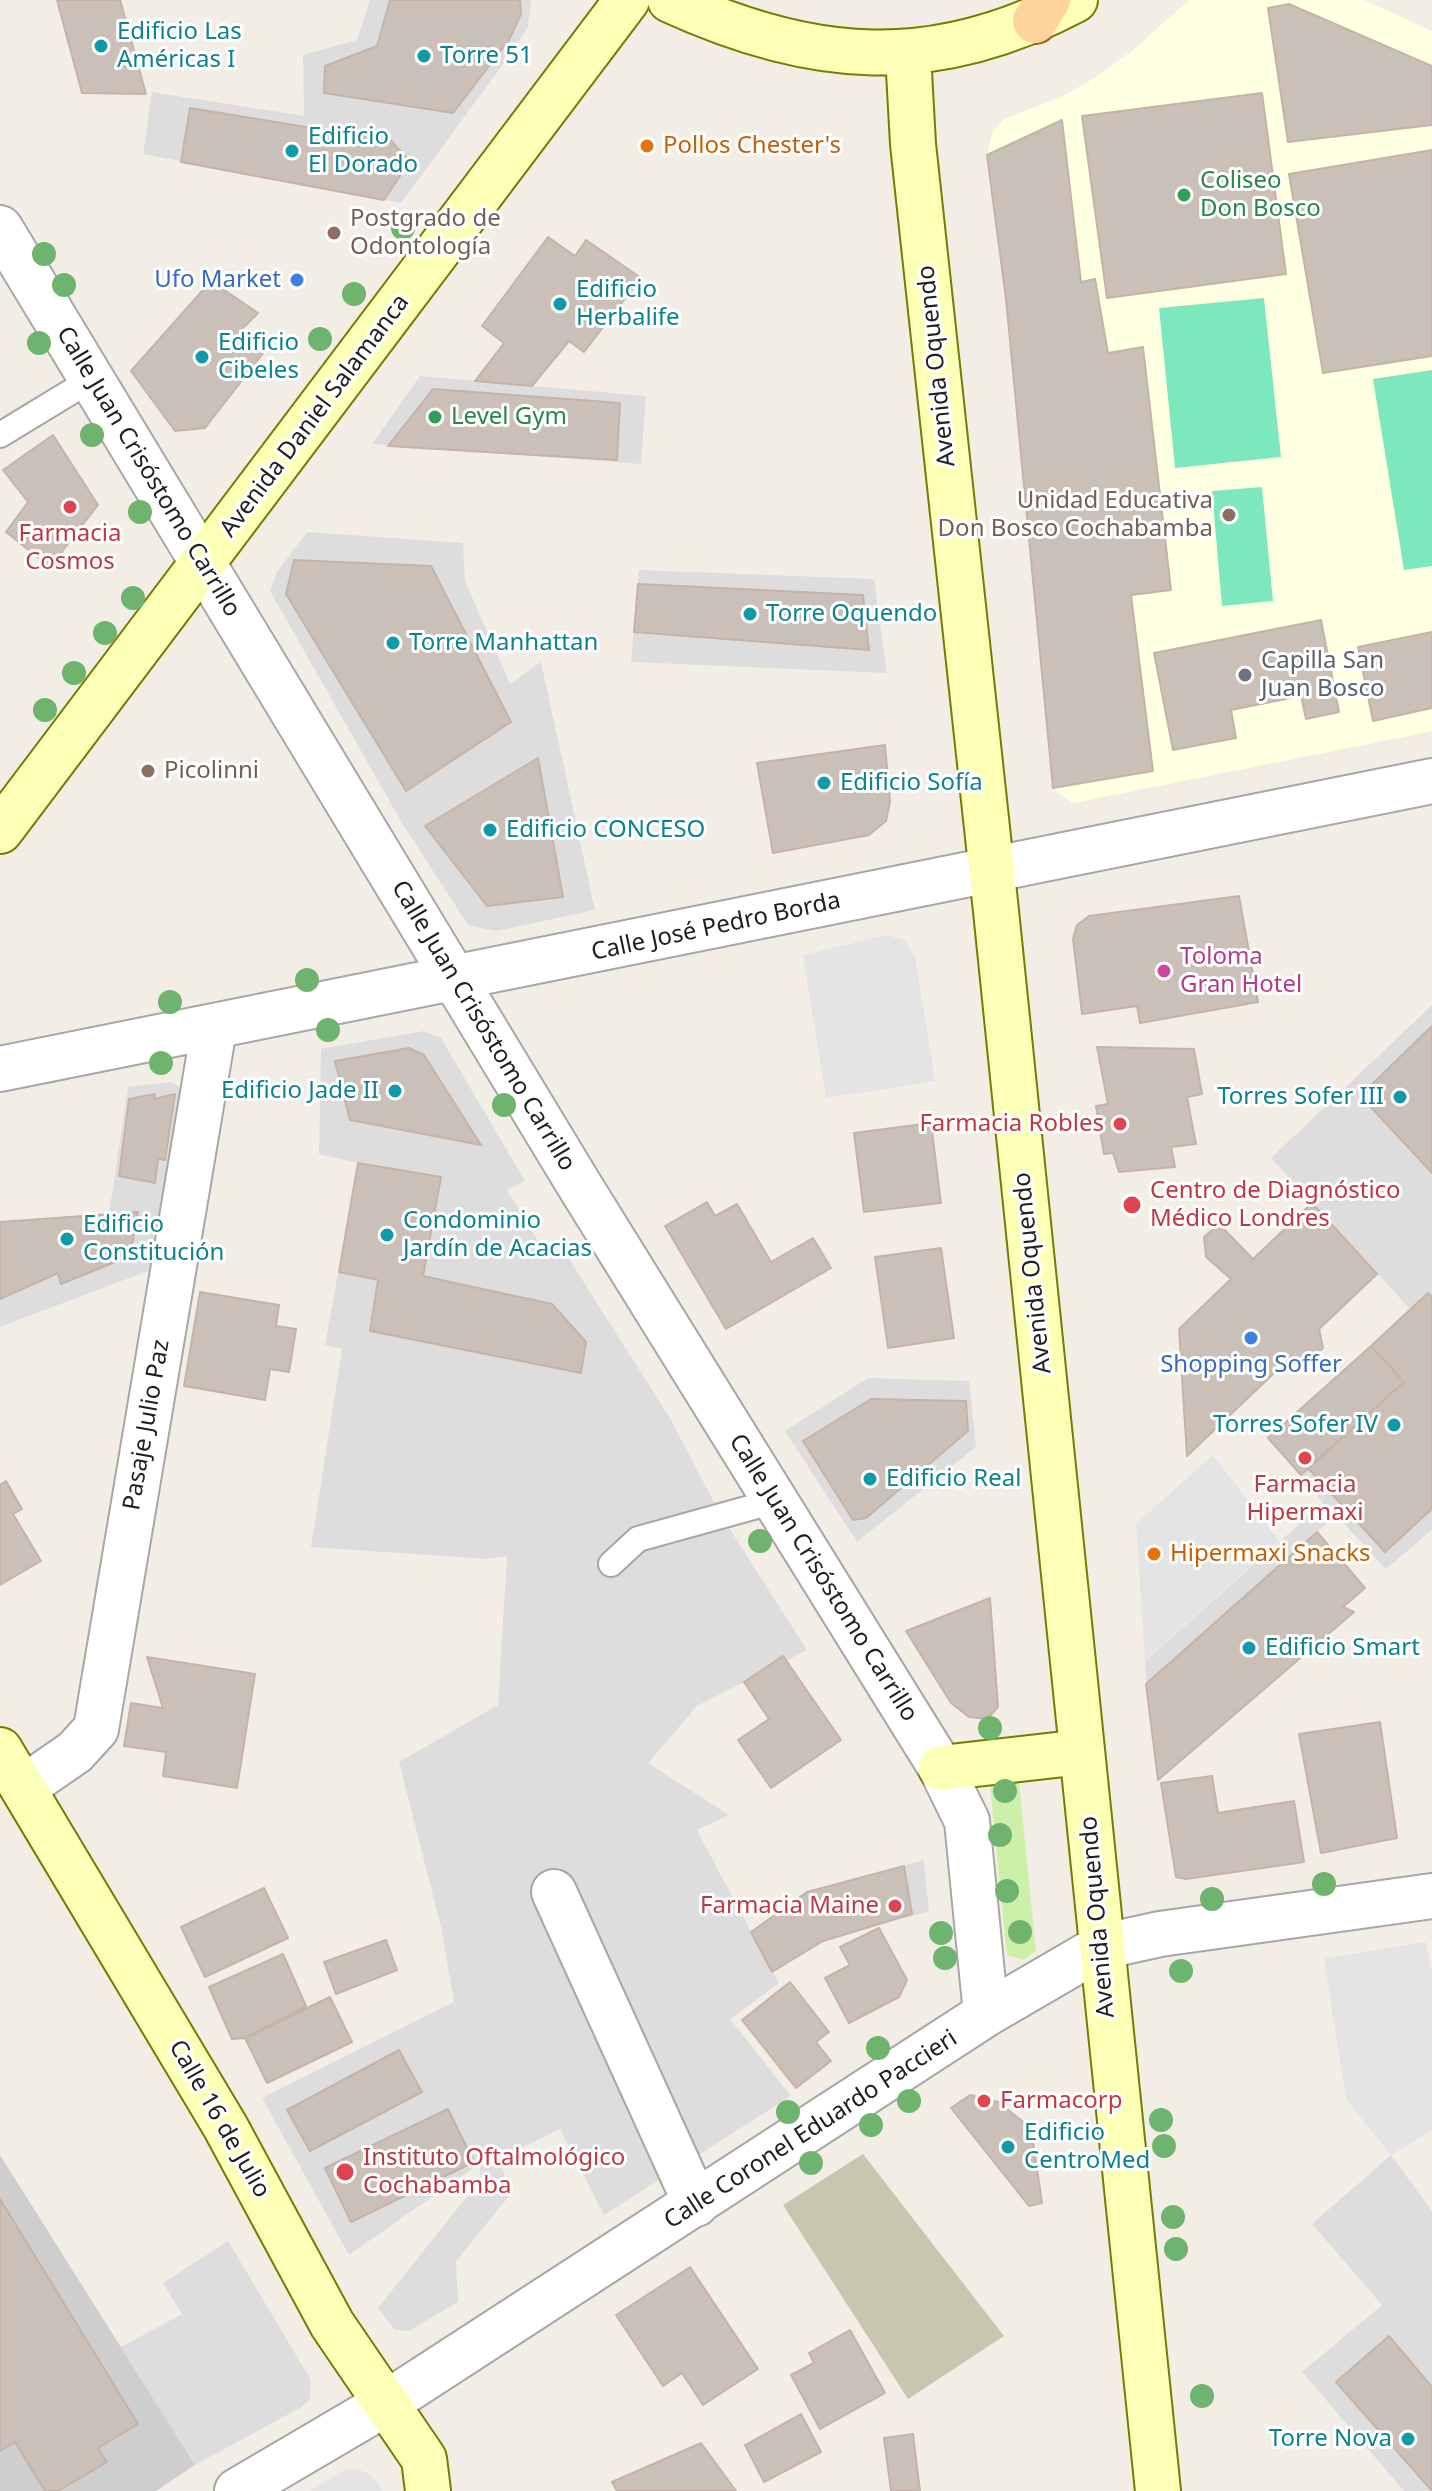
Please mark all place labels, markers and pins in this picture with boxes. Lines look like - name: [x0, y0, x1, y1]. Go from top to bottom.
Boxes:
- place label: Edificio Las Américas I: [117, 18, 242, 74]
- marker: Edificio Las Américas I: [92, 37, 110, 55]
- place label: Torre 51: [440, 42, 533, 70]
- marker: Torre 51: [415, 47, 433, 65]
- place label: Edificio El Dorado: [308, 123, 418, 179]
- place label: Pollos Chester's: [663, 132, 841, 160]
- marker: Pollos Chester's: [638, 137, 656, 155]
- marker: Edificio El Dorado: [283, 142, 301, 160]
- place label: Coliseo Don Bosco: [1200, 167, 1321, 223]
- marker: Coliseo Don Bosco: [1175, 186, 1193, 204]
- place label: Postgrado de Odontología: [350, 205, 501, 261]
- marker: Postgrado de Odontología: [325, 224, 343, 242]
- place label: Ufo Market: [154, 266, 281, 294]
- marker: Ufo Market: [288, 271, 306, 289]
- place label: Edificio Herbalife: [576, 276, 680, 332]
- marker: Edificio Herbalife: [551, 295, 569, 313]
- place label: Edificio Cibeles: [218, 329, 299, 385]
- marker: Edificio Cibeles: [193, 348, 211, 366]
- place label: Level Gym: [451, 403, 567, 431]
- marker: Level Gym: [426, 408, 444, 426]
- place label: Unidad Educativa Don Bosco Cochabamba: [938, 487, 1213, 543]
- marker: Farmacia Cosmos: [61, 498, 79, 516]
- marker: Unidad Educativa Don Bosco Cochabamba: [1220, 506, 1238, 524]
- place label: Farmacia Cosmos: [19, 520, 121, 576]
- place label: Torre Oquendo: [766, 600, 937, 628]
- marker: Torre Oquendo: [741, 605, 759, 623]
- place label: Torre Manhattan: [409, 629, 598, 657]
- marker: Torre Manhattan: [384, 634, 402, 652]
- place label: Capilla San Juan Bosco: [1261, 647, 1385, 703]
- marker: Capilla San Juan Bosco: [1236, 666, 1254, 684]
- place label: Picolinni: [164, 757, 259, 785]
- marker: Picolinni: [139, 762, 157, 780]
- place label: Edificio Sofía: [840, 769, 983, 797]
- marker: Edificio Sofía: [815, 774, 833, 792]
- place label: Edificio CONCESO: [506, 816, 705, 844]
- marker: Edificio CONCESO: [481, 821, 499, 839]
- place label: Toloma Gran Hotel: [1180, 943, 1302, 999]
- marker: Toloma Gran Hotel: [1155, 962, 1173, 980]
- place label: Edificio Jade II: [221, 1077, 379, 1105]
- marker: Edificio Jade II: [386, 1082, 404, 1100]
- place label: Torres Sofer III: [1217, 1083, 1384, 1111]
- marker: Torres Sofer III: [1391, 1088, 1409, 1106]
- place label: Farmacia Robles: [919, 1110, 1104, 1138]
- marker: Farmacia Robles: [1111, 1115, 1129, 1133]
- place label: Centro de Diagnóstico Médico Londres: [1150, 1177, 1401, 1233]
- marker: Centro de Diagnóstico Médico Londres: [1121, 1194, 1143, 1216]
- place label: Condominio Jardín de Acacias: [403, 1207, 592, 1263]
- place label: Edificio Constitución: [83, 1211, 224, 1267]
- marker: Condominio Jardín de Acacias: [378, 1226, 396, 1244]
- marker: Edificio Constitución: [58, 1230, 76, 1248]
- marker: Shopping Soffer: [1242, 1329, 1260, 1347]
- place label: Shopping Soffer: [1160, 1351, 1342, 1379]
- place label: Torres Sofer IV: [1213, 1411, 1378, 1439]
- marker: Torres Sofer IV: [1385, 1416, 1403, 1434]
- marker: Farmacia Hipermaxi: [1296, 1449, 1314, 1467]
- place label: Edificio Real: [886, 1465, 1021, 1493]
- marker: Edificio Real: [861, 1470, 879, 1488]
- place label: Farmacia Hipermaxi: [1247, 1471, 1363, 1527]
- place label: Hipermaxi Snacks: [1170, 1540, 1371, 1568]
- marker: Hipermaxi Snacks: [1145, 1545, 1163, 1563]
- place label: Edificio Smart: [1265, 1634, 1420, 1662]
- marker: Edificio Smart: [1240, 1639, 1258, 1657]
- place label: Farmacia Maine: [700, 1892, 879, 1920]
- marker: Farmacia Maine: [886, 1897, 904, 1915]
- place label: Farmacorp: [1000, 2087, 1122, 2115]
- marker: Farmacorp: [975, 2092, 993, 2110]
- place label: Edificio CentroMed: [1024, 2119, 1150, 2175]
- marker: Edificio CentroMed: [999, 2138, 1017, 2156]
- place label: Instituto Oftalmológico Cochabamba: [363, 2144, 625, 2200]
- marker: Instituto Oftalmológico Cochabamba: [334, 2161, 356, 2183]
- place label: Torre Nova: [1269, 2425, 1392, 2453]
- marker: Torre Nova: [1399, 2430, 1417, 2448]

